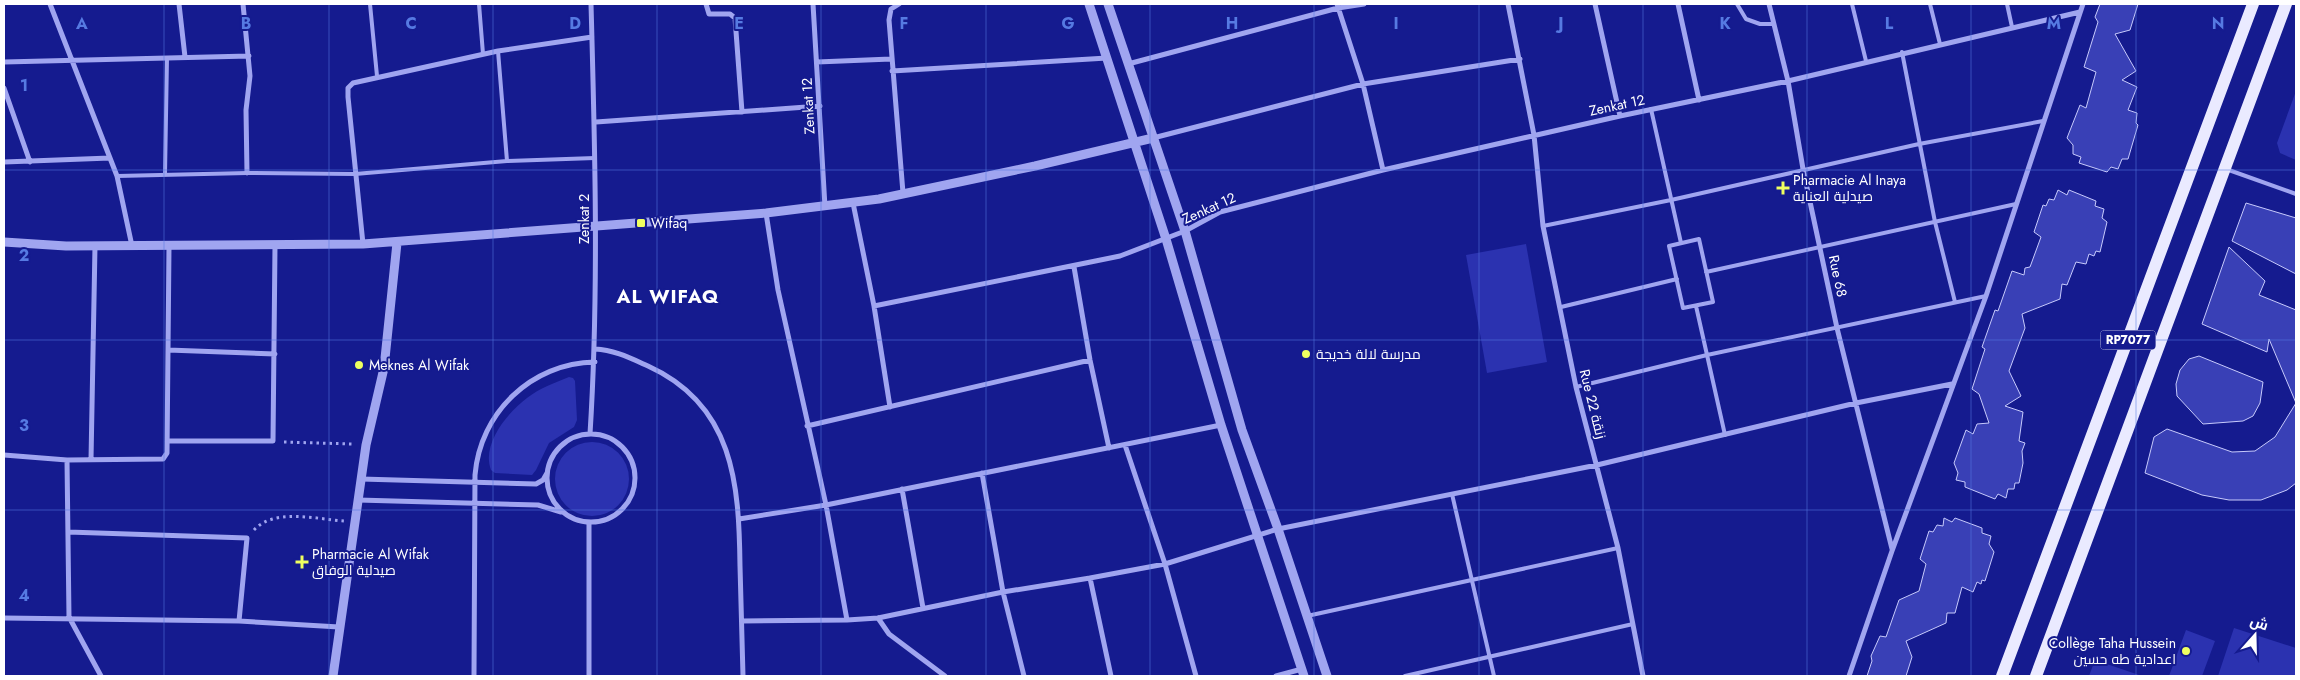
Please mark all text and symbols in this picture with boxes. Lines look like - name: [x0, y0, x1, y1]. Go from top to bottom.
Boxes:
- text: A: [75, 12, 88, 35]
- text: B: [241, 12, 251, 35]
- text: C: [405, 12, 417, 35]
- text: D: [569, 12, 581, 35]
- text: E: [734, 12, 744, 35]
- text: F: [900, 12, 908, 35]
- text: G: [1061, 12, 1075, 35]
- text: H: [1226, 12, 1238, 35]
- text: I: [1393, 12, 1399, 35]
- text: J: [1555, 12, 1564, 35]
- text: K: [1719, 12, 1731, 35]
- text: L: [1885, 12, 1894, 35]
- text: M: [2047, 12, 2061, 35]
- text: N: [2212, 12, 2224, 35]
- text: 1: [20, 74, 28, 97]
- street label: Zenkat 12: [797, 77, 819, 135]
- street label: Zenkat 12: [1587, 89, 1647, 121]
- place label: Pharmacie Al Inaya صيدلية العناية: [1793, 170, 1906, 206]
- marker: Pharmacie Al Inaya صيدلية العناية: [1777, 182, 1789, 194]
- street label: Zenkat 12: [1179, 187, 1239, 229]
- street label: Zenkat 2: [574, 194, 594, 244]
- place label: Wifaq: [651, 213, 687, 233]
- marker: Wifaq: [635, 217, 647, 229]
- text: 2: [19, 244, 29, 267]
- street label: Rue 68: [1824, 253, 1852, 299]
- district label: AL WIFAQ: [616, 283, 719, 310]
- road number: RP7077: [2100, 330, 2156, 350]
- place label: مدرسة لالة خديجة: [1316, 344, 1421, 364]
- marker: مدرسة لالة خديجة: [1300, 348, 1312, 360]
- place label: Meknes Al Wifak: [369, 355, 470, 375]
- marker: Meknes Al Wifak: [353, 359, 365, 371]
- street label: Rue 22 زنقة: [1575, 367, 1611, 441]
- text: 3: [19, 414, 29, 437]
- place label: Pharmacie Al Wifak صيدلية الوفاق: [312, 544, 430, 580]
- marker: Pharmacie Al Wifak صيدلية الوفاق: [296, 556, 308, 568]
- text: 4: [18, 584, 30, 607]
- north arrow: [2230, 610, 2280, 660]
- text: ش: [2248, 610, 2271, 635]
- place label: Collège Taha Hussein اعدادية طه حسين: [2049, 633, 2176, 669]
- marker: Collège Taha Hussein اعدادية طه حسين: [2180, 645, 2192, 657]

